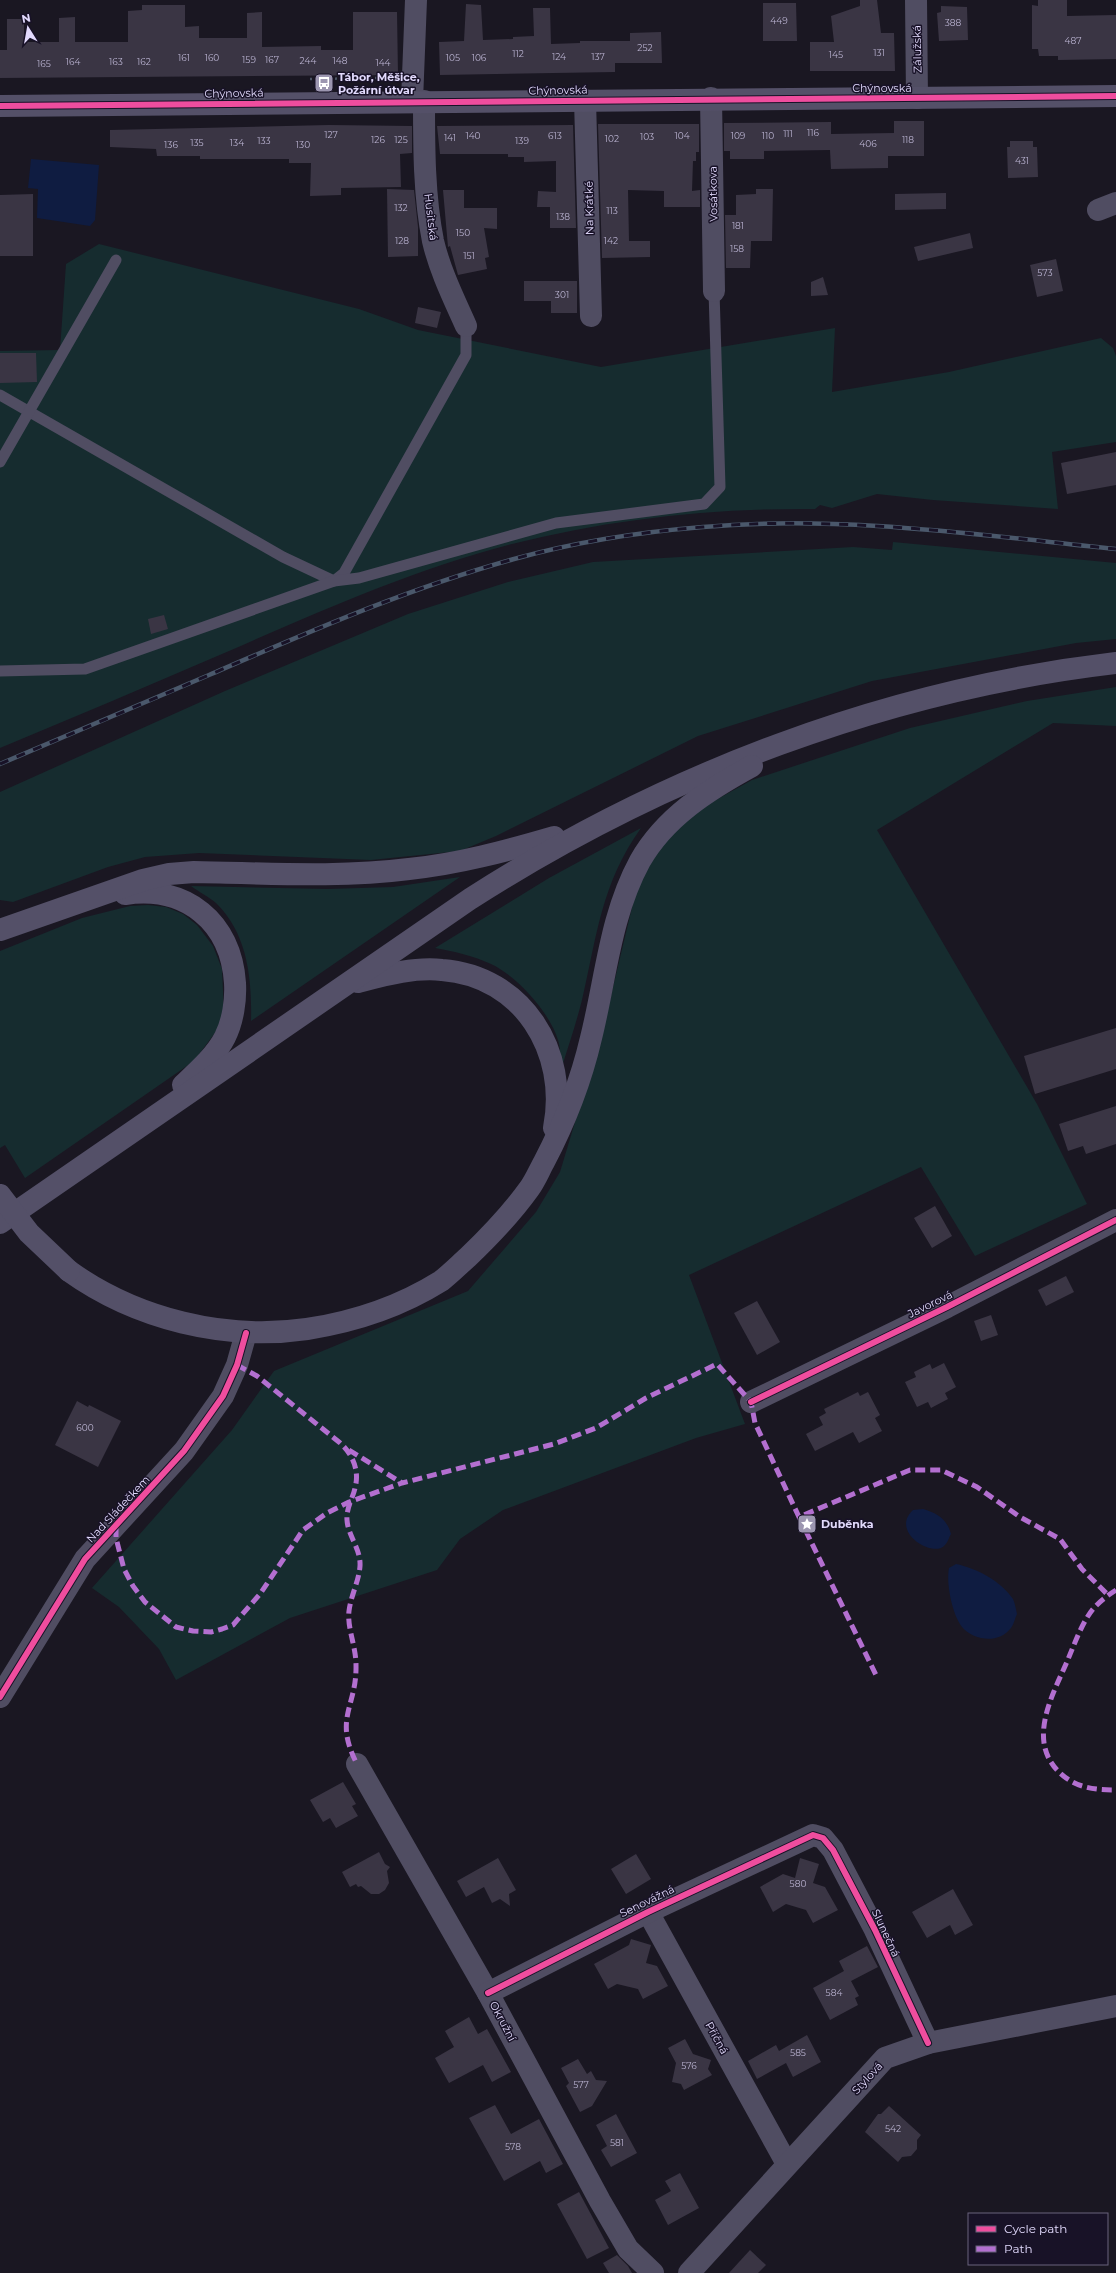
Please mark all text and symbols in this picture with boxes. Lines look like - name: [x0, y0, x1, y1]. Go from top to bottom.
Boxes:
- north arrow: [8, 8, 48, 48]
- text: N: [20, 10, 32, 26]
- house number: 449: [770, 15, 788, 26]
- house number: 388: [945, 17, 962, 28]
- street label: Zálužská: [910, 25, 924, 73]
- house number: 487: [1064, 35, 1082, 46]
- house number: 252: [637, 42, 653, 53]
- house number: 131: [873, 47, 885, 58]
- house number: 112: [512, 48, 524, 59]
- house number: 145: [829, 49, 843, 60]
- house number: 124: [552, 51, 566, 62]
- house number: 137: [591, 51, 605, 62]
- house number: 161: [178, 52, 190, 63]
- house number: 160: [205, 52, 219, 63]
- house number: 105: [446, 52, 460, 63]
- house number: 106: [472, 52, 487, 63]
- house number: 159: [242, 54, 256, 65]
- house number: 167: [265, 54, 279, 65]
- house number: 244: [300, 55, 316, 66]
- house number: 148: [332, 55, 348, 66]
- house number: 164: [66, 56, 80, 67]
- house number: 163: [109, 56, 123, 67]
- house number: 162: [137, 56, 151, 67]
- house number: 144: [375, 57, 391, 68]
- house number: 165: [37, 58, 51, 69]
- place label: Tábor, Měšice, Požární útvar: [338, 70, 420, 97]
- bus stop icon: Tábor, Měšice, Požární útvar: [313, 72, 335, 94]
- street label: Chýnovská: [852, 81, 912, 95]
- street label: Chýnovská: [528, 82, 588, 98]
- street label: Chýnovská: [204, 85, 264, 101]
- house number: 116: [807, 127, 820, 138]
- house number: 111: [783, 128, 793, 139]
- house number: 127: [324, 129, 338, 140]
- house number: 140: [465, 130, 481, 141]
- house number: 613: [548, 130, 562, 141]
- house number: 104: [674, 130, 690, 141]
- house number: 109: [731, 130, 746, 141]
- house number: 110: [762, 130, 774, 141]
- house number: 103: [640, 131, 654, 142]
- house number: 141: [444, 132, 456, 143]
- house number: 102: [605, 133, 619, 144]
- house number: 126: [371, 134, 385, 145]
- house number: 125: [394, 134, 408, 145]
- house number: 118: [902, 134, 914, 145]
- house number: 133: [257, 135, 271, 146]
- house number: 139: [515, 135, 529, 146]
- house number: 135: [190, 137, 204, 148]
- house number: 134: [230, 137, 244, 148]
- house number: 406: [859, 138, 877, 149]
- house number: 136: [164, 139, 178, 150]
- house number: 130: [296, 139, 310, 150]
- house number: 431: [1015, 155, 1029, 166]
- street label: Vosátkova: [706, 166, 720, 222]
- street label: Na Krátké: [582, 181, 596, 235]
- street label: Husitská: [421, 193, 441, 241]
- house number: 132: [394, 202, 408, 213]
- house number: 113: [606, 205, 618, 216]
- house number: 138: [556, 211, 570, 222]
- house number: 181: [732, 220, 744, 231]
- house number: 150: [456, 227, 470, 238]
- house number: 128: [395, 235, 409, 246]
- house number: 142: [604, 235, 618, 246]
- house number: 158: [730, 243, 744, 254]
- house number: 151: [463, 250, 475, 261]
- house number: 573: [1037, 267, 1053, 278]
- house number: 301: [555, 289, 569, 300]
- street label: Javorová: [905, 1287, 955, 1321]
- house number: 600: [76, 1422, 94, 1433]
- street label: Nad Sládečkem: [83, 1472, 153, 1546]
- place icon: Duběnka: [796, 1513, 818, 1535]
- place label: Duběnka: [821, 1517, 874, 1531]
- house number: 580: [790, 1878, 806, 1889]
- street label: Senovážná: [617, 1882, 677, 1920]
- street label: Slunečná: [869, 1907, 903, 1959]
- house number: 584: [826, 1987, 842, 1998]
- street label: Okružní: [487, 1998, 520, 2044]
- street label: Příčná: [702, 2019, 732, 2057]
- house number: 585: [790, 2047, 806, 2058]
- street label: Stylová: [849, 2059, 885, 2097]
- house number: 576: [681, 2060, 697, 2071]
- house number: 577: [573, 2079, 589, 2090]
- house number: 542: [885, 2123, 901, 2134]
- house number: 581: [610, 2137, 624, 2148]
- house number: 578: [505, 2141, 521, 2152]
- legend: [968, 2213, 1108, 2265]
- text: Cycle path: [1004, 2221, 1067, 2236]
- text: Path: [1004, 2241, 1033, 2256]

